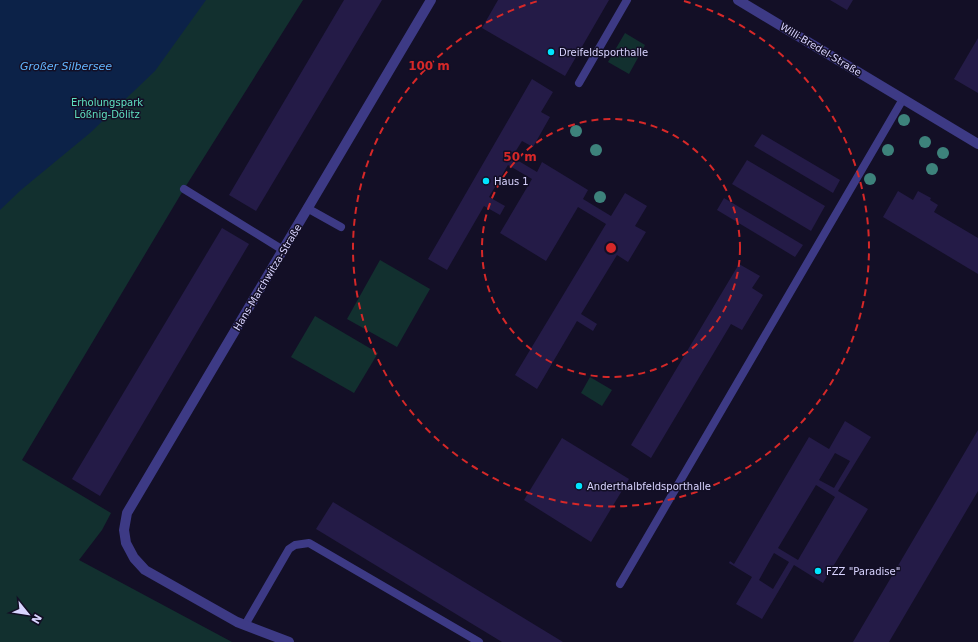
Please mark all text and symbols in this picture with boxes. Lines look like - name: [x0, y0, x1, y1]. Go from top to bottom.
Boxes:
- street label: Willi-Bredel-Straße: [778, 21, 863, 78]
- marker: Dreifeldsporthalle: [546, 47, 556, 57]
- place label: Dreifeldsporthalle: [559, 47, 648, 58]
- text: 100 m: [408, 59, 450, 73]
- water label: Großer Silbersee: [20, 60, 112, 73]
- park label: Erholungspark Lößnig-Dölitz: [71, 97, 143, 120]
- text: 50 m: [503, 150, 537, 164]
- marker: Haus 1: [481, 176, 491, 186]
- place label: Haus 1: [494, 176, 529, 187]
- street label: Hans-Marchwitza-Straße: [231, 222, 304, 332]
- centre of rings: [604, 241, 618, 255]
- marker: Anderthalbfeldsporthalle: [574, 481, 584, 491]
- place label: Anderthalbfeldsporthalle: [587, 481, 711, 492]
- marker: FZZ "Paradise": [813, 566, 823, 576]
- place label: FZZ "Paradise": [826, 566, 900, 577]
- north arrow: [8, 594, 48, 634]
- text: N: [28, 612, 44, 626]

